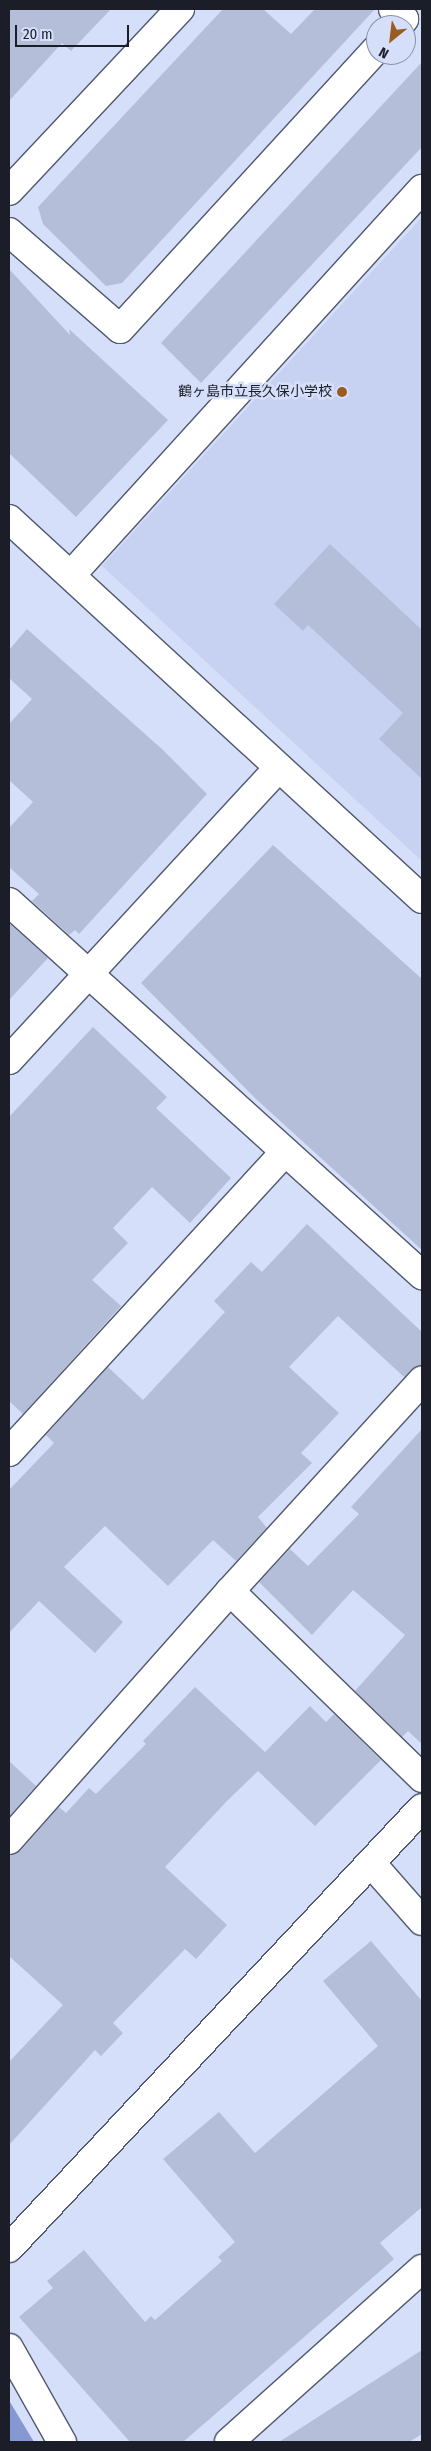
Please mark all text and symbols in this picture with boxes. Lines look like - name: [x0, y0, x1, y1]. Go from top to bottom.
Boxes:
- scale bar: [18, 15, 131, 47]
- north arrow: [366, 15, 416, 65]
- text: 20 m: [23, 25, 53, 43]
- text: N: [376, 43, 392, 62]
- place label: 鶴ヶ島市立長久保小学校: [178, 384, 332, 400]
- marker: 鶴ヶ島市立長久保小学校: [336, 386, 348, 398]

